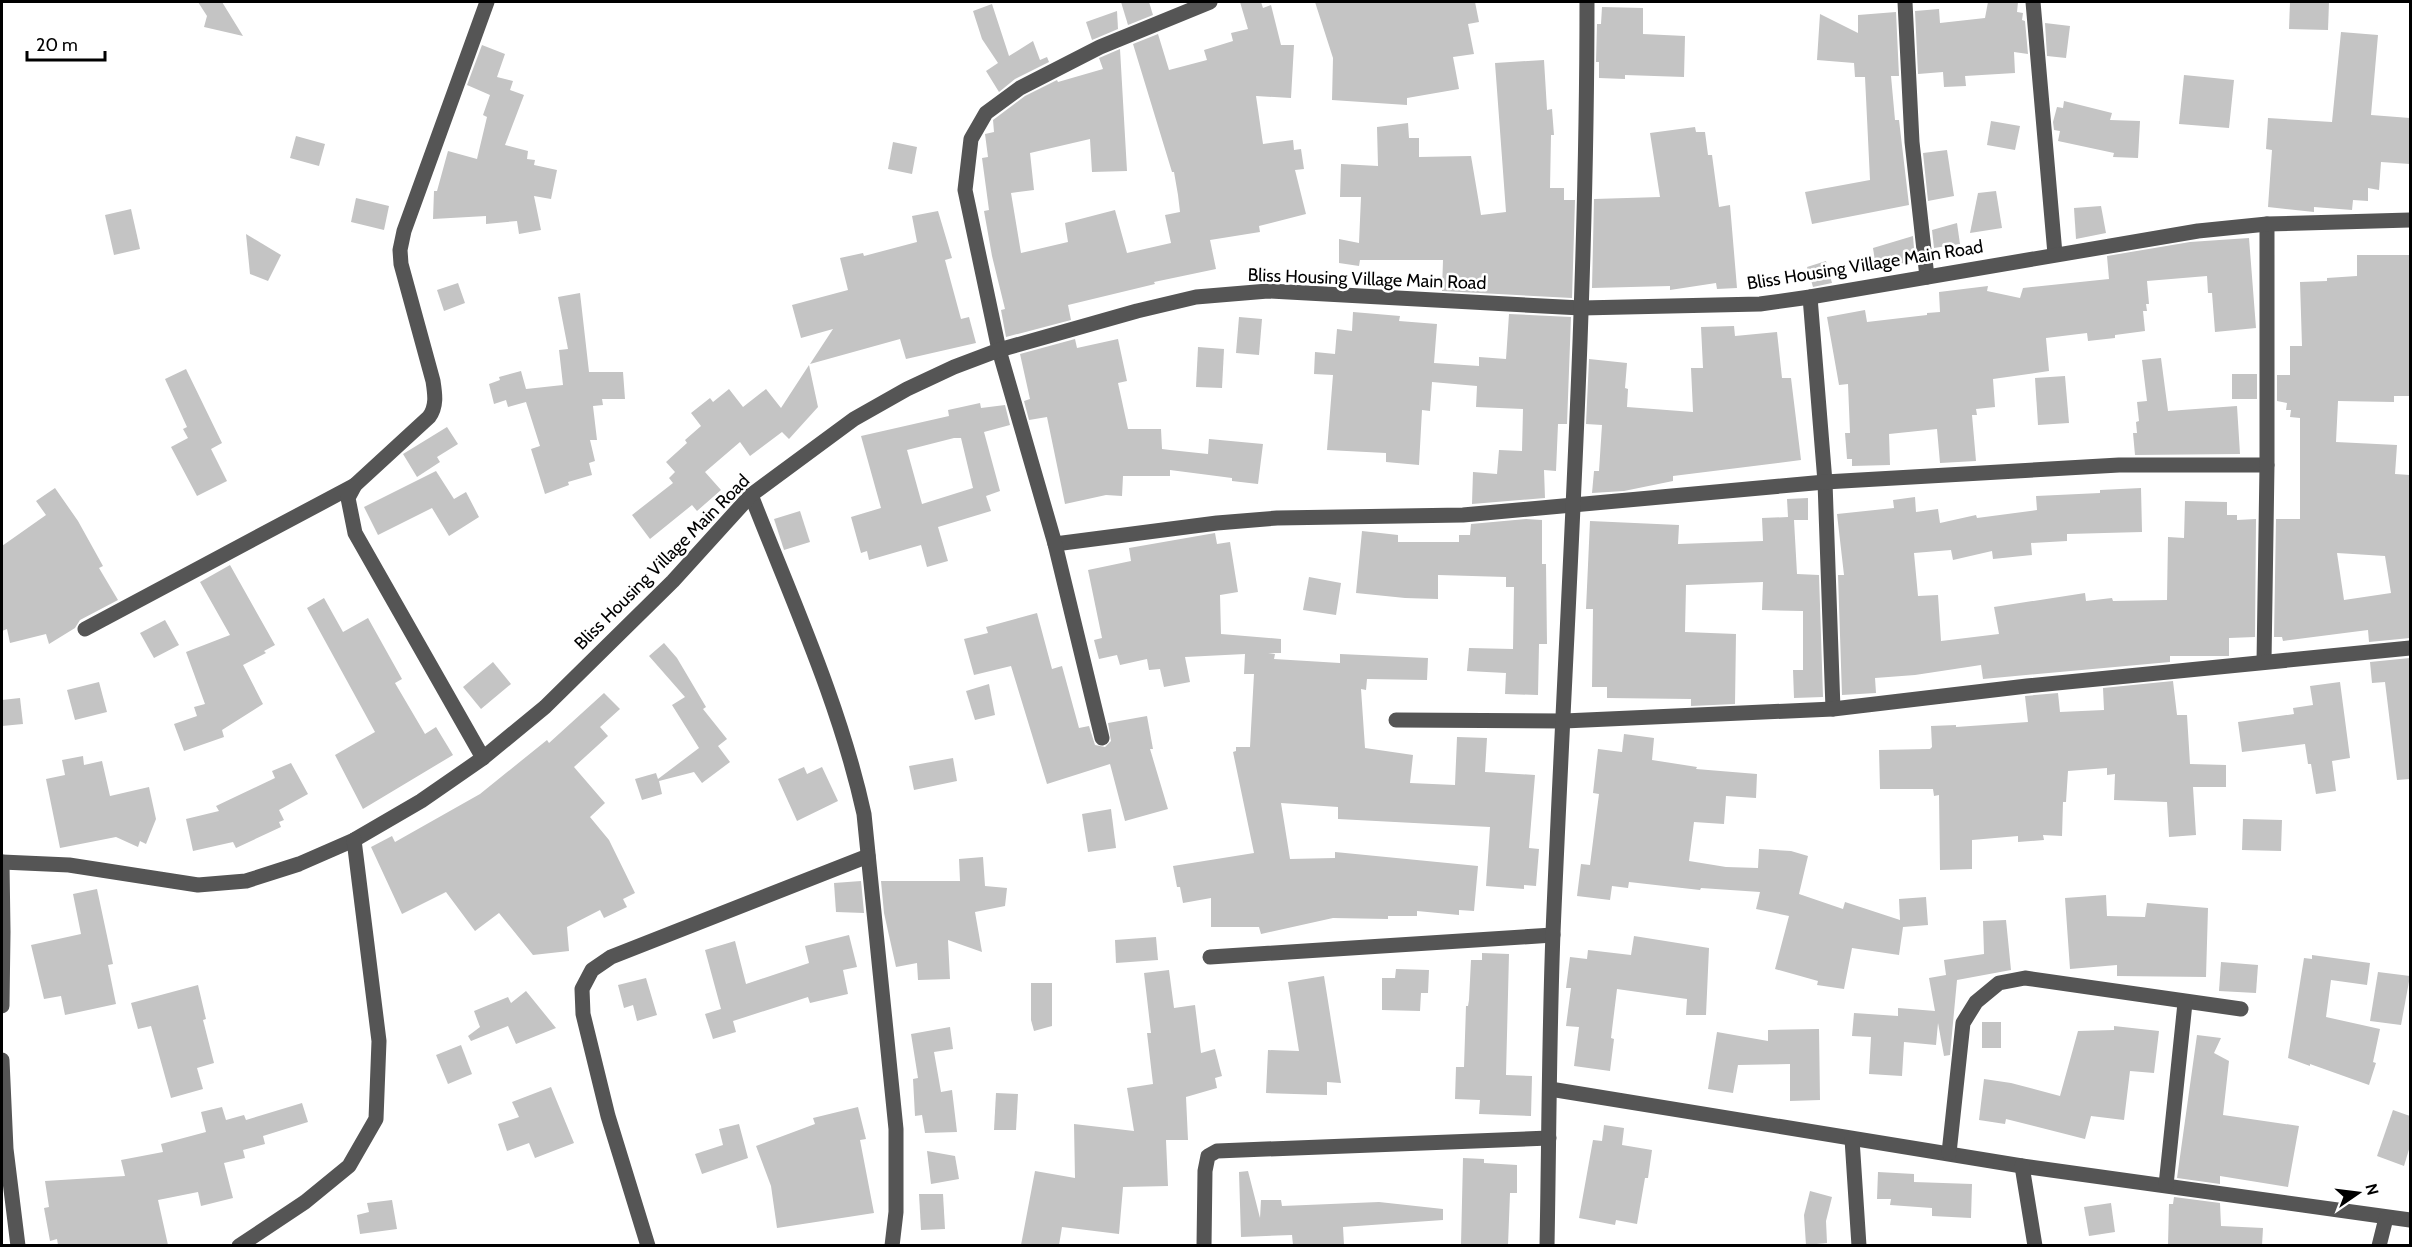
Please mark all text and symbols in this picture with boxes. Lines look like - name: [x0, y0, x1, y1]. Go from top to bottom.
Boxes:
- scale bar: [27, 24, 105, 62]
- text: 20 m: [36, 34, 78, 56]
- street label: Bliss Housing Village Main Road: [1745, 235, 1985, 295]
- street label: Bliss Housing Village Main Road: [1247, 264, 1487, 294]
- street label: Bliss Housing Village Main Road: [570, 470, 754, 654]
- north arrow: [2328, 1163, 2388, 1223]
- text: N: [2361, 1182, 2383, 1197]

